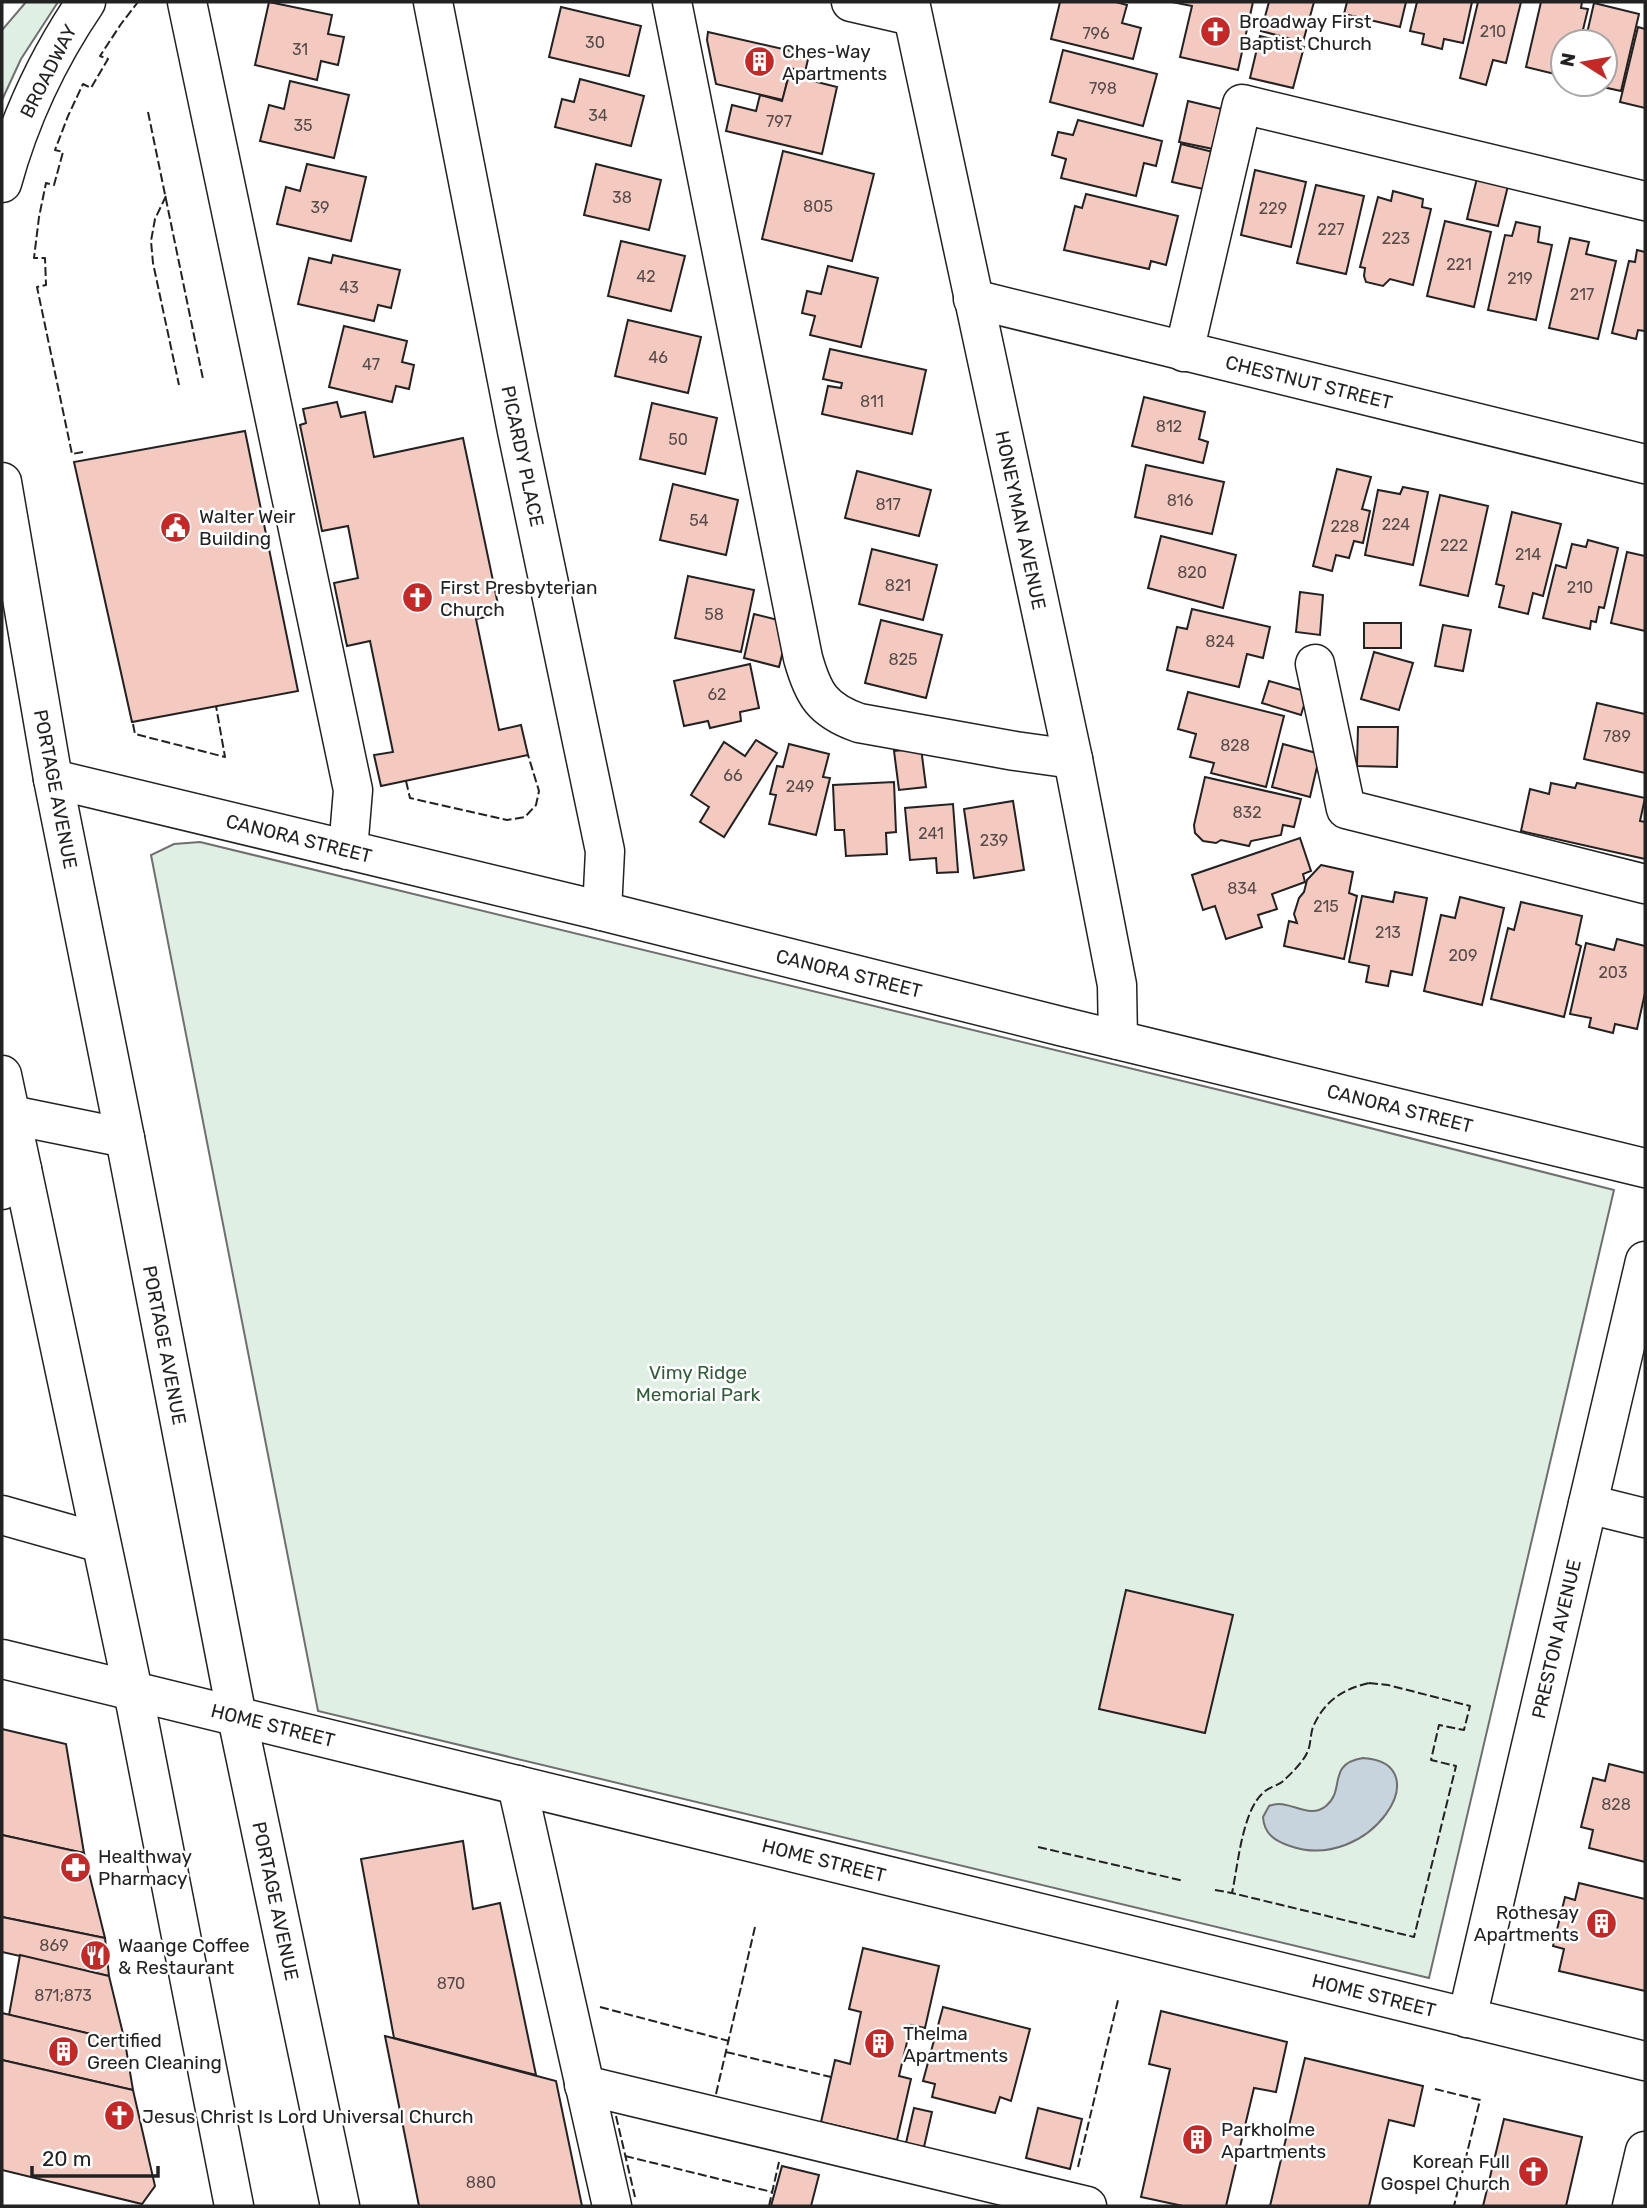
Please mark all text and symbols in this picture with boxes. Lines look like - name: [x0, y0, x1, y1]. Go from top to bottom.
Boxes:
- place label: Broadway First Baptist Church: [1239, 10, 1372, 55]
- church icon: Broadway First Baptist Church: [1199, 15, 1233, 49]
- street label: BROADWAY: [15, 21, 82, 122]
- house number: 210: [1480, 22, 1506, 41]
- house number: 796: [1082, 24, 1110, 43]
- north arrow: [1549, 28, 1619, 98]
- house number: 30: [585, 33, 605, 52]
- house number: 31: [292, 40, 308, 59]
- place label: Ches-Way Apartments: [782, 40, 887, 85]
- building icon: Ches-Way Apartments: [742, 45, 776, 79]
- text: N: [1555, 51, 1580, 69]
- house number: 798: [1089, 79, 1117, 98]
- house number: 34: [588, 106, 608, 125]
- house number: 797: [766, 112, 792, 131]
- house number: 35: [293, 116, 313, 135]
- house number: 38: [612, 188, 632, 207]
- house number: 805: [803, 197, 833, 216]
- house number: 39: [310, 198, 330, 217]
- house number: 229: [1259, 199, 1287, 218]
- house number: 227: [1318, 220, 1345, 239]
- house number: 223: [1382, 229, 1410, 248]
- house number: 221: [1446, 255, 1472, 274]
- house number: 42: [636, 267, 656, 286]
- house number: 219: [1507, 269, 1533, 288]
- house number: 43: [339, 278, 359, 297]
- house number: 217: [1570, 285, 1594, 304]
- house number: 46: [648, 348, 668, 367]
- street label: CHESTNUT STREET: [1223, 351, 1395, 414]
- house number: 47: [362, 355, 380, 374]
- street label: PICARDY PLACE: [496, 384, 549, 529]
- house number: 811: [860, 392, 884, 411]
- house number: 812: [1156, 417, 1182, 436]
- street label: HONEYMAN AVENUE: [990, 428, 1051, 612]
- house number: 50: [668, 430, 688, 449]
- house number: 816: [1167, 491, 1194, 510]
- house number: 817: [875, 495, 901, 514]
- place label: Walter Weir Building: [199, 505, 296, 550]
- public building icon: Walter Weir Building: [159, 510, 193, 544]
- house number: 54: [689, 511, 709, 530]
- house number: 224: [1382, 515, 1410, 534]
- house number: 228: [1331, 517, 1359, 536]
- house number: 222: [1440, 536, 1468, 555]
- house number: 214: [1515, 545, 1541, 564]
- house number: 820: [1177, 563, 1207, 582]
- place label: First Presbyterian Church: [440, 576, 598, 621]
- house number: 821: [885, 576, 911, 595]
- house number: 210: [1567, 578, 1593, 597]
- church icon: First Presbyterian Church: [400, 581, 434, 615]
- house number: 58: [704, 605, 724, 624]
- house number: 824: [1205, 632, 1235, 651]
- house number: 825: [888, 650, 918, 669]
- house number: 62: [707, 685, 727, 704]
- street label: PORTAGE AVENUE: [29, 707, 82, 871]
- house number: 789: [1603, 727, 1631, 746]
- house number: 828: [1220, 736, 1250, 755]
- house number: 66: [723, 766, 743, 785]
- house number: 249: [786, 777, 814, 796]
- house number: 832: [1232, 803, 1262, 822]
- street label: CANORA STREET: [223, 809, 374, 868]
- house number: 241: [918, 824, 944, 843]
- house number: 239: [980, 831, 1008, 850]
- house number: 834: [1227, 879, 1257, 898]
- house number: 215: [1313, 897, 1339, 916]
- house number: 213: [1375, 923, 1401, 942]
- street label: CANORA STREET: [773, 944, 924, 1003]
- house number: 209: [1448, 946, 1478, 965]
- house number: 203: [1598, 963, 1628, 982]
- street label: CANORA STREET: [1324, 1079, 1475, 1138]
- street label: PORTAGE AVENUE: [138, 1263, 191, 1427]
- park label: Vimy Ridge Memorial Park: [636, 1361, 761, 1406]
- street label: PRESTON AVENUE: [1527, 1557, 1586, 1721]
- street label: HOME STREET: [209, 1699, 337, 1752]
- house number: 828: [1601, 1795, 1631, 1814]
- street label: PORTAGE AVENUE: [247, 1820, 304, 1983]
- street label: HOME STREET: [760, 1834, 888, 1887]
- place label: Healthway Pharmacy: [98, 1845, 192, 1890]
- pharmacy icon: Healthway Pharmacy: [58, 1850, 92, 1884]
- place label: Rothesay Apartments: [1474, 1901, 1579, 1946]
- building icon: Rothesay Apartments: [1585, 1906, 1619, 1940]
- place label: Waange Coffee & Restaurant: [118, 1934, 250, 1979]
- house number: 869: [39, 1936, 69, 1955]
- restaurant icon: Waange Coffee & Restaurant: [78, 1939, 112, 1973]
- street label: HOME STREET: [1310, 1969, 1438, 2022]
- house number: 870: [437, 1974, 465, 1993]
- house number: 871;873: [34, 1986, 92, 2005]
- place label: Thelma Apartments: [903, 2022, 1008, 2067]
- building icon: Thelma Apartments: [863, 2027, 897, 2061]
- place label: Certified Green Cleaning: [87, 2029, 222, 2074]
- building icon: Certified Green Cleaning: [47, 2034, 81, 2068]
- church icon: Jesus Christ Is Lord Universal Church: [102, 2099, 136, 2133]
- place label: Jesus Christ Is Lord Universal Church: [142, 2105, 474, 2128]
- place label: Parkholme Apartments: [1221, 2118, 1326, 2163]
- building icon: Parkholme Apartments: [1181, 2123, 1215, 2157]
- scale bar: [32, 2134, 158, 2178]
- text: 20 m: [42, 2146, 91, 2171]
- place label: Korean Full Gospel Church: [1380, 2150, 1510, 2195]
- church icon: Korean Full Gospel Church: [1516, 2155, 1550, 2189]
- house number: 880: [466, 2173, 496, 2192]

